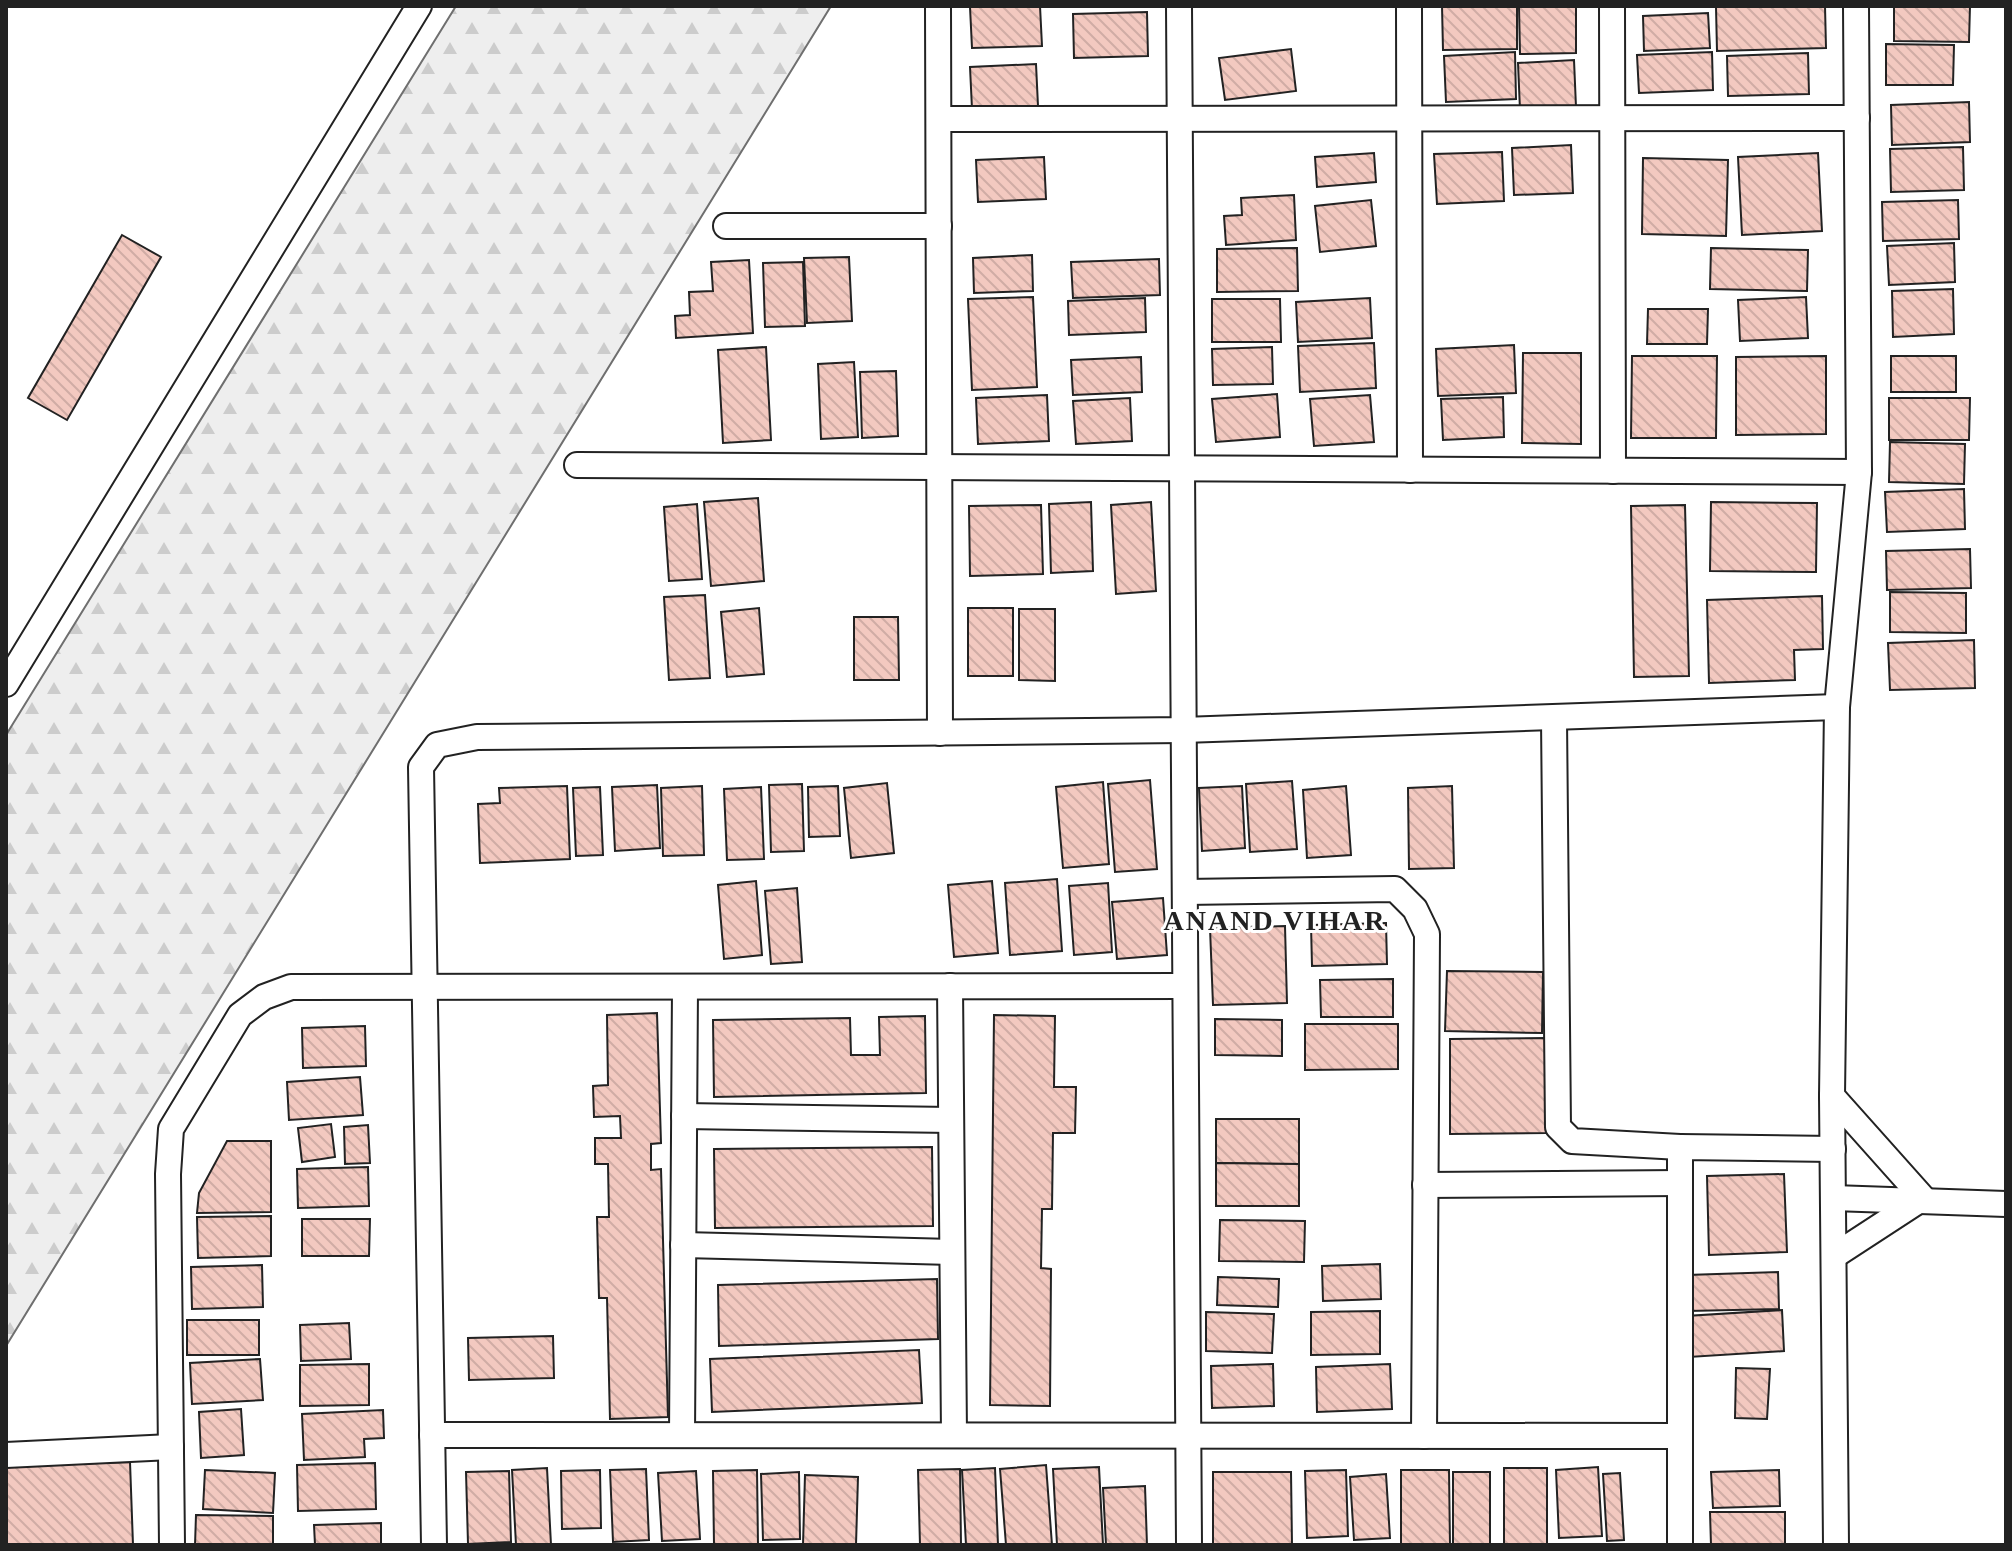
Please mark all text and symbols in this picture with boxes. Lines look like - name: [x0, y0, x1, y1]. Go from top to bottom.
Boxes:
- district label: ANAND VIHAR: [1164, 905, 1386, 936]

